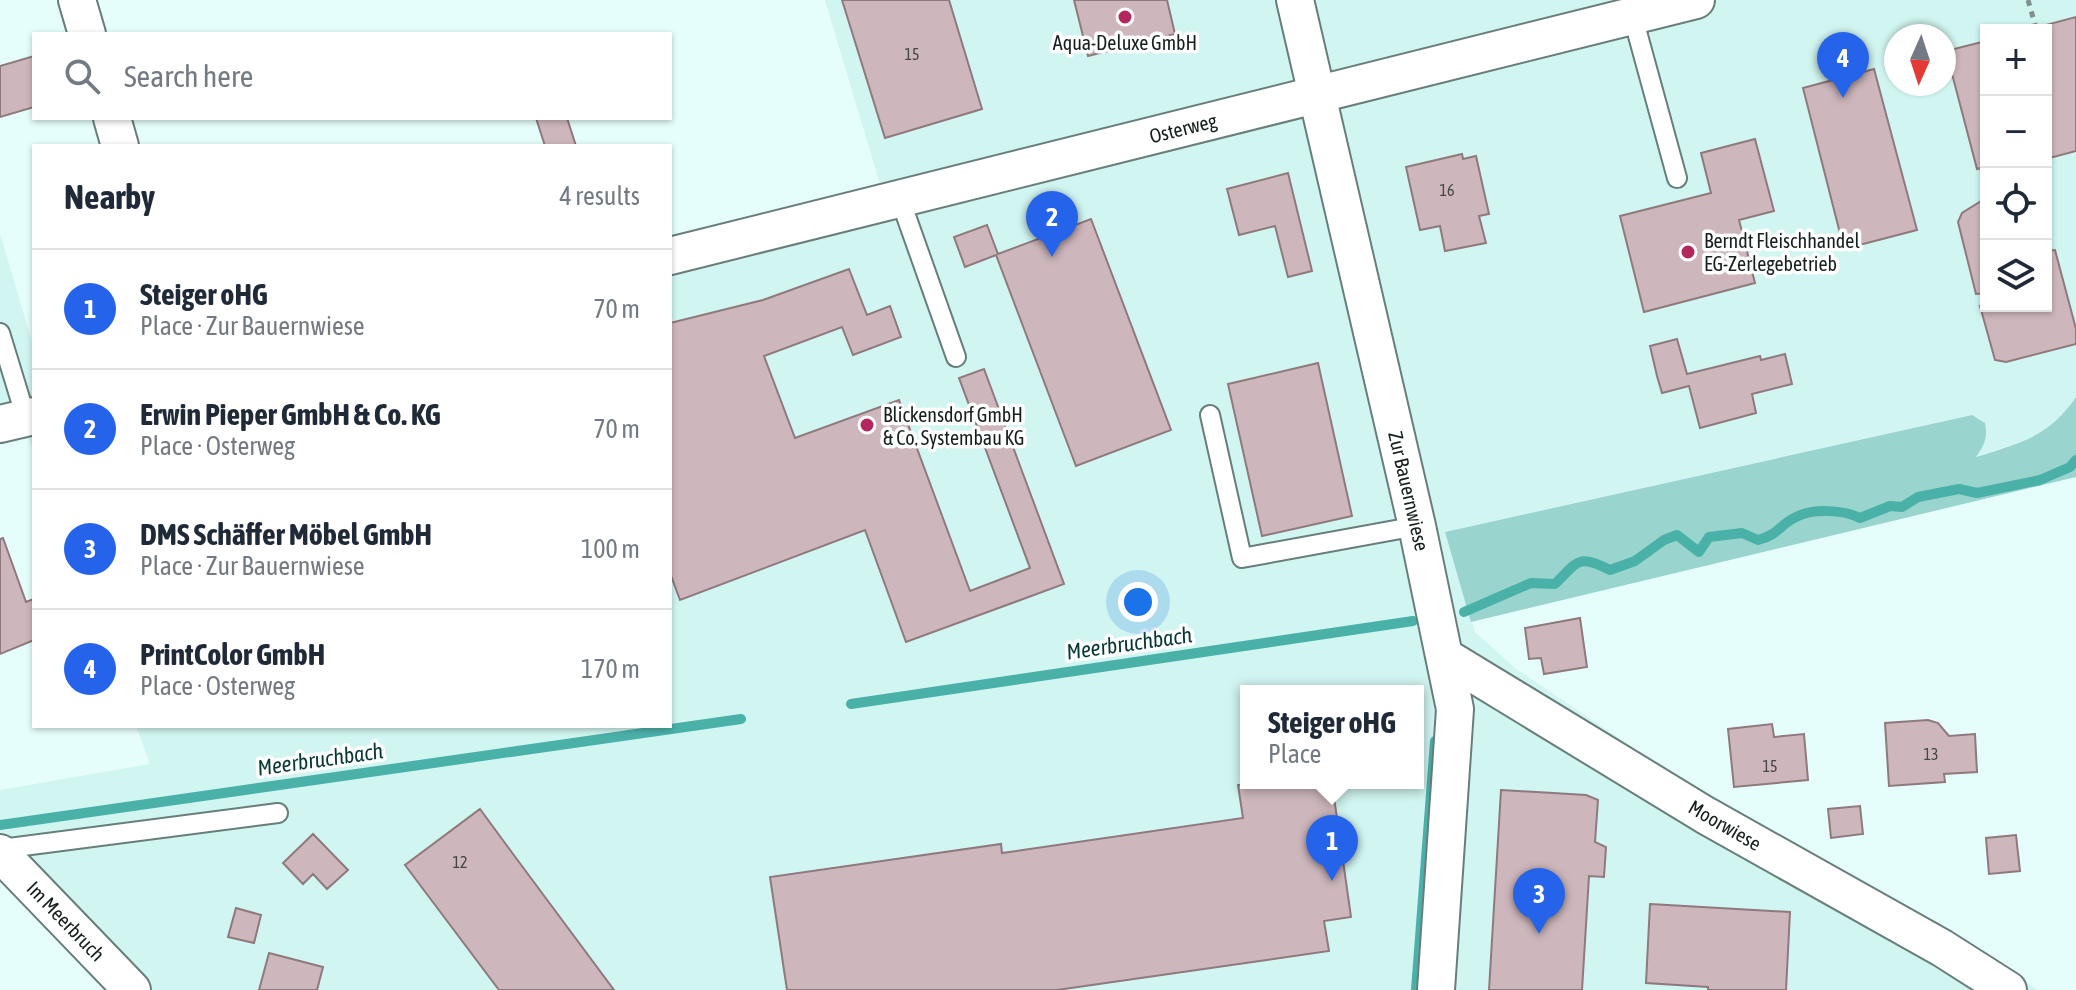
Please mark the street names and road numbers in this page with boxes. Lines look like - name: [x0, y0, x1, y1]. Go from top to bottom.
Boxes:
- street label: Osterweg: [1147, 108, 1219, 147]
- street label: Zur Bauernwiese: [1384, 429, 1434, 553]
- street label: Moorwiese: [1685, 795, 1765, 855]
- street label: Im Meerbruch: [22, 876, 110, 966]

